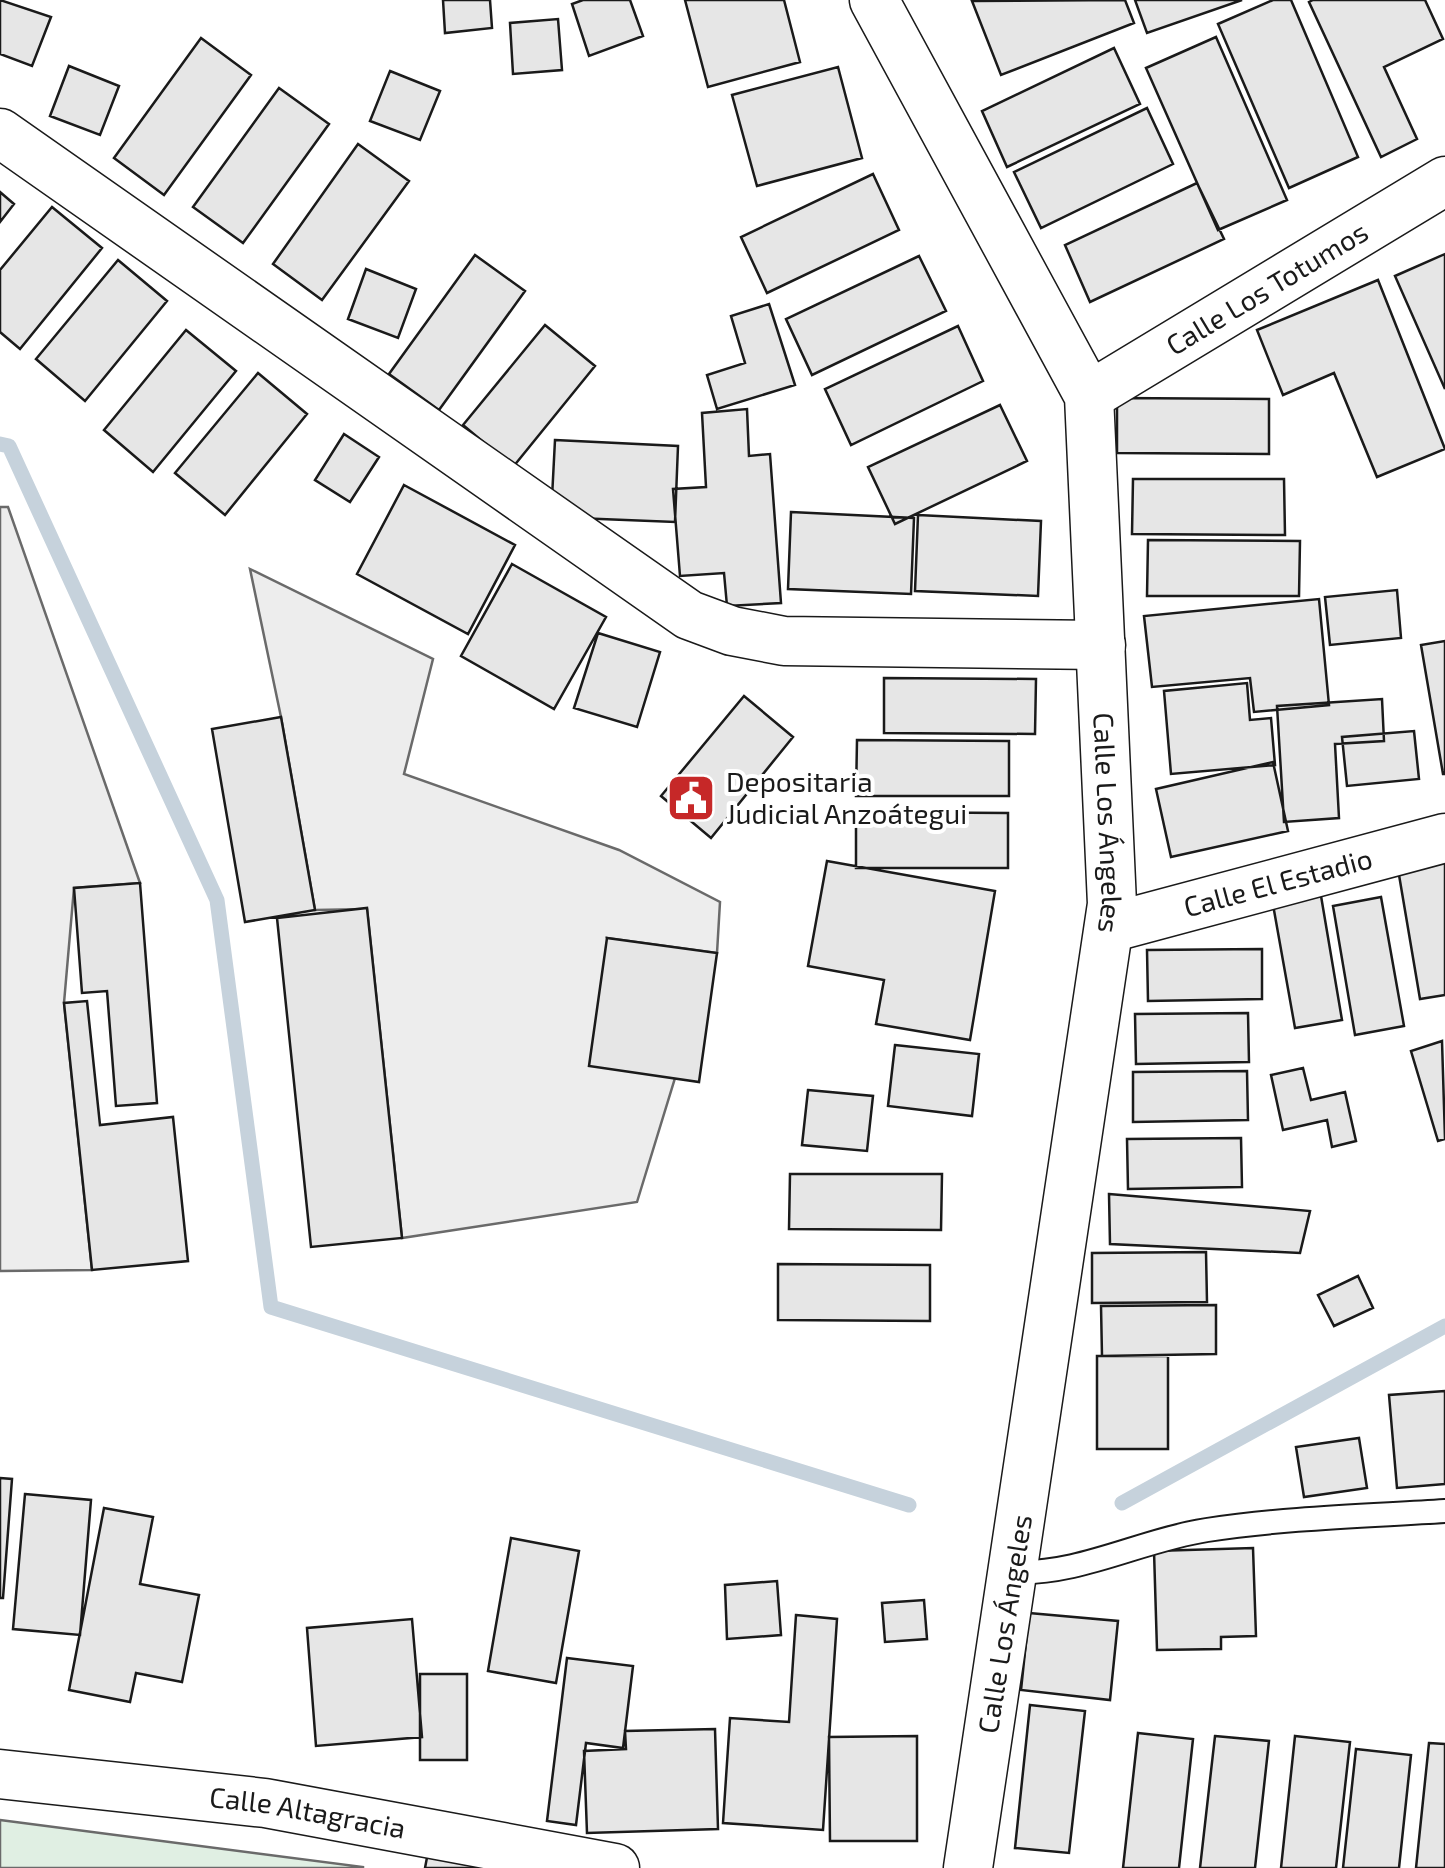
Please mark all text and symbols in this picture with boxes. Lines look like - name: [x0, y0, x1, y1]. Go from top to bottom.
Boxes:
- street label: Calle Los Totumos: [1159, 214, 1374, 362]
- street label: Calle Los Ángeles: [1087, 712, 1130, 936]
- place label: Depositaria Judicial Anzoátegui: [726, 764, 967, 830]
- public building icon: Depositaria Judicial Anzoátegui: [665, 772, 717, 824]
- street label: Calle El Estadio: [1180, 840, 1376, 923]
- street label: Calle Los Ángeles: [970, 1512, 1038, 1736]
- street label: Calle Altagracia: [208, 1779, 409, 1845]

